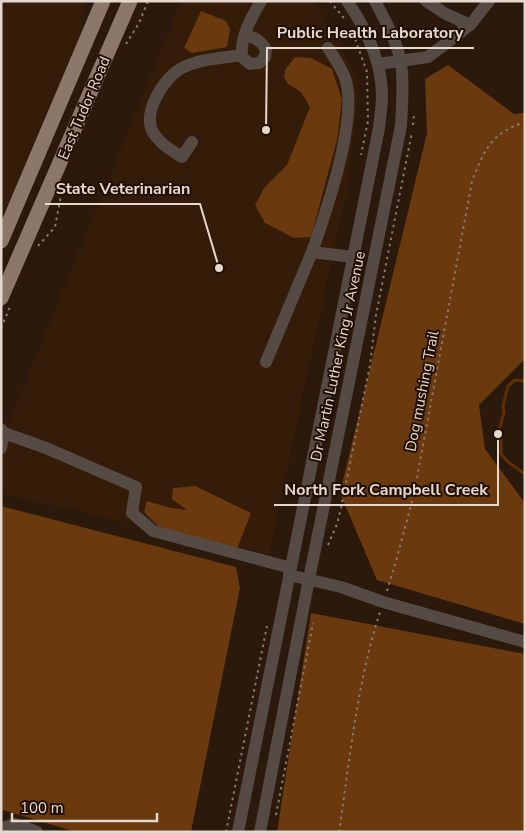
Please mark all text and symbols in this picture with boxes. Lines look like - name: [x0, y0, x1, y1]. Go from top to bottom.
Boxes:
- callout: Public Health Laboratory: [267, 17, 474, 48]
- text: Public Health Laboratory: [277, 22, 464, 44]
- street label: East Tudor Road: [53, 53, 115, 163]
- callout: State Veterinarian: [45, 173, 200, 204]
- text: State Veterinarian: [56, 178, 190, 200]
- street label: Dr Martin Luther King Jr Avenue: [306, 249, 370, 463]
- street label: Dog mushing Trail: [400, 328, 444, 453]
- callout: North Fork Campbell Creek: [274, 474, 498, 505]
- text: North Fork Campbell Creek: [284, 479, 488, 501]
- scale bar: [12, 790, 158, 822]
- text: 100 m: [20, 798, 64, 818]

